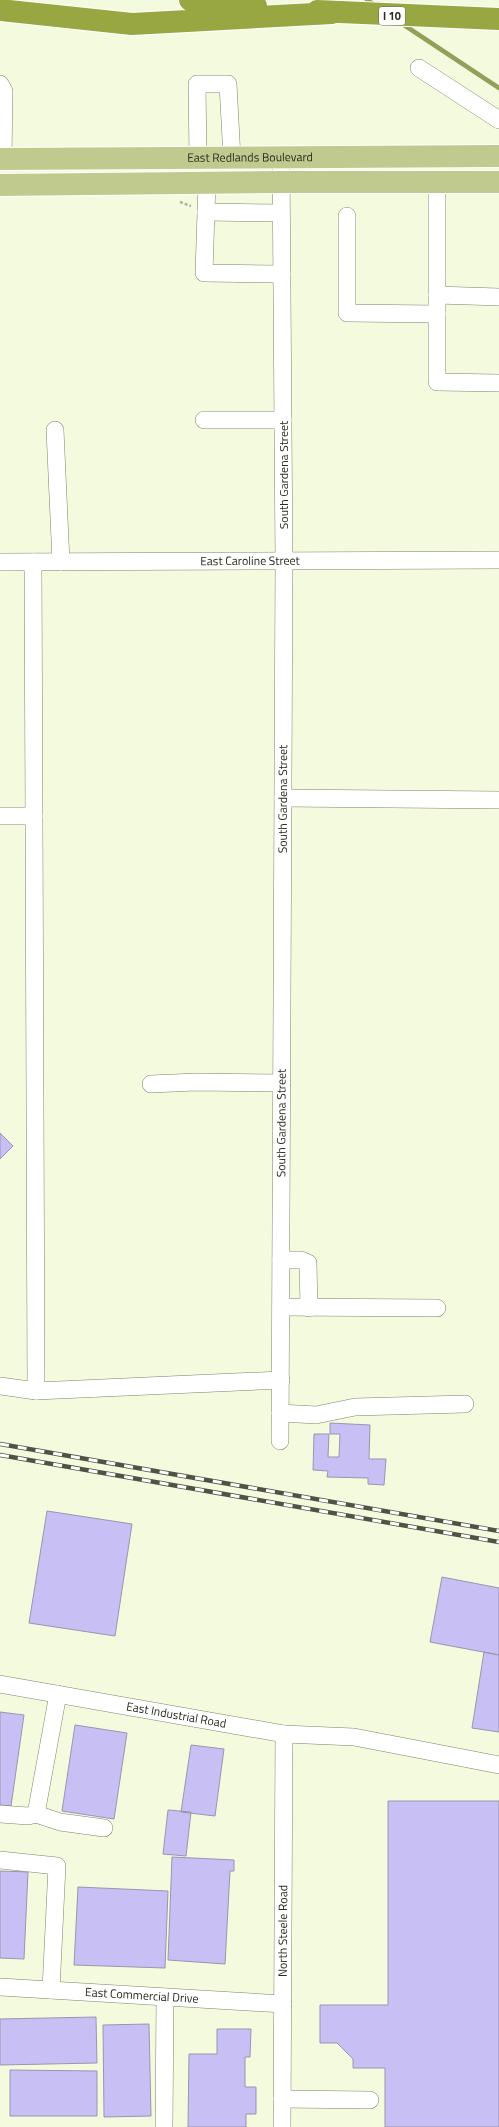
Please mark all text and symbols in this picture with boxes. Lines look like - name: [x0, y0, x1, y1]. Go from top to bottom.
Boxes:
- road number: I 10: [379, 7, 405, 25]
- street label: East Redlands Boulevard: [187, 147, 313, 167]
- street label: South Gardena Street: [274, 420, 293, 529]
- street label: East Caroline Street: [200, 551, 301, 570]
- street label: South Gardena Street: [273, 744, 292, 853]
- street label: South Gardena Street: [271, 1068, 291, 1177]
- street label: East Industrial Road: [125, 1696, 228, 1733]
- street label: North Steele Road: [273, 1885, 292, 1977]
- street label: East Commercial Drive: [84, 1982, 199, 2008]

